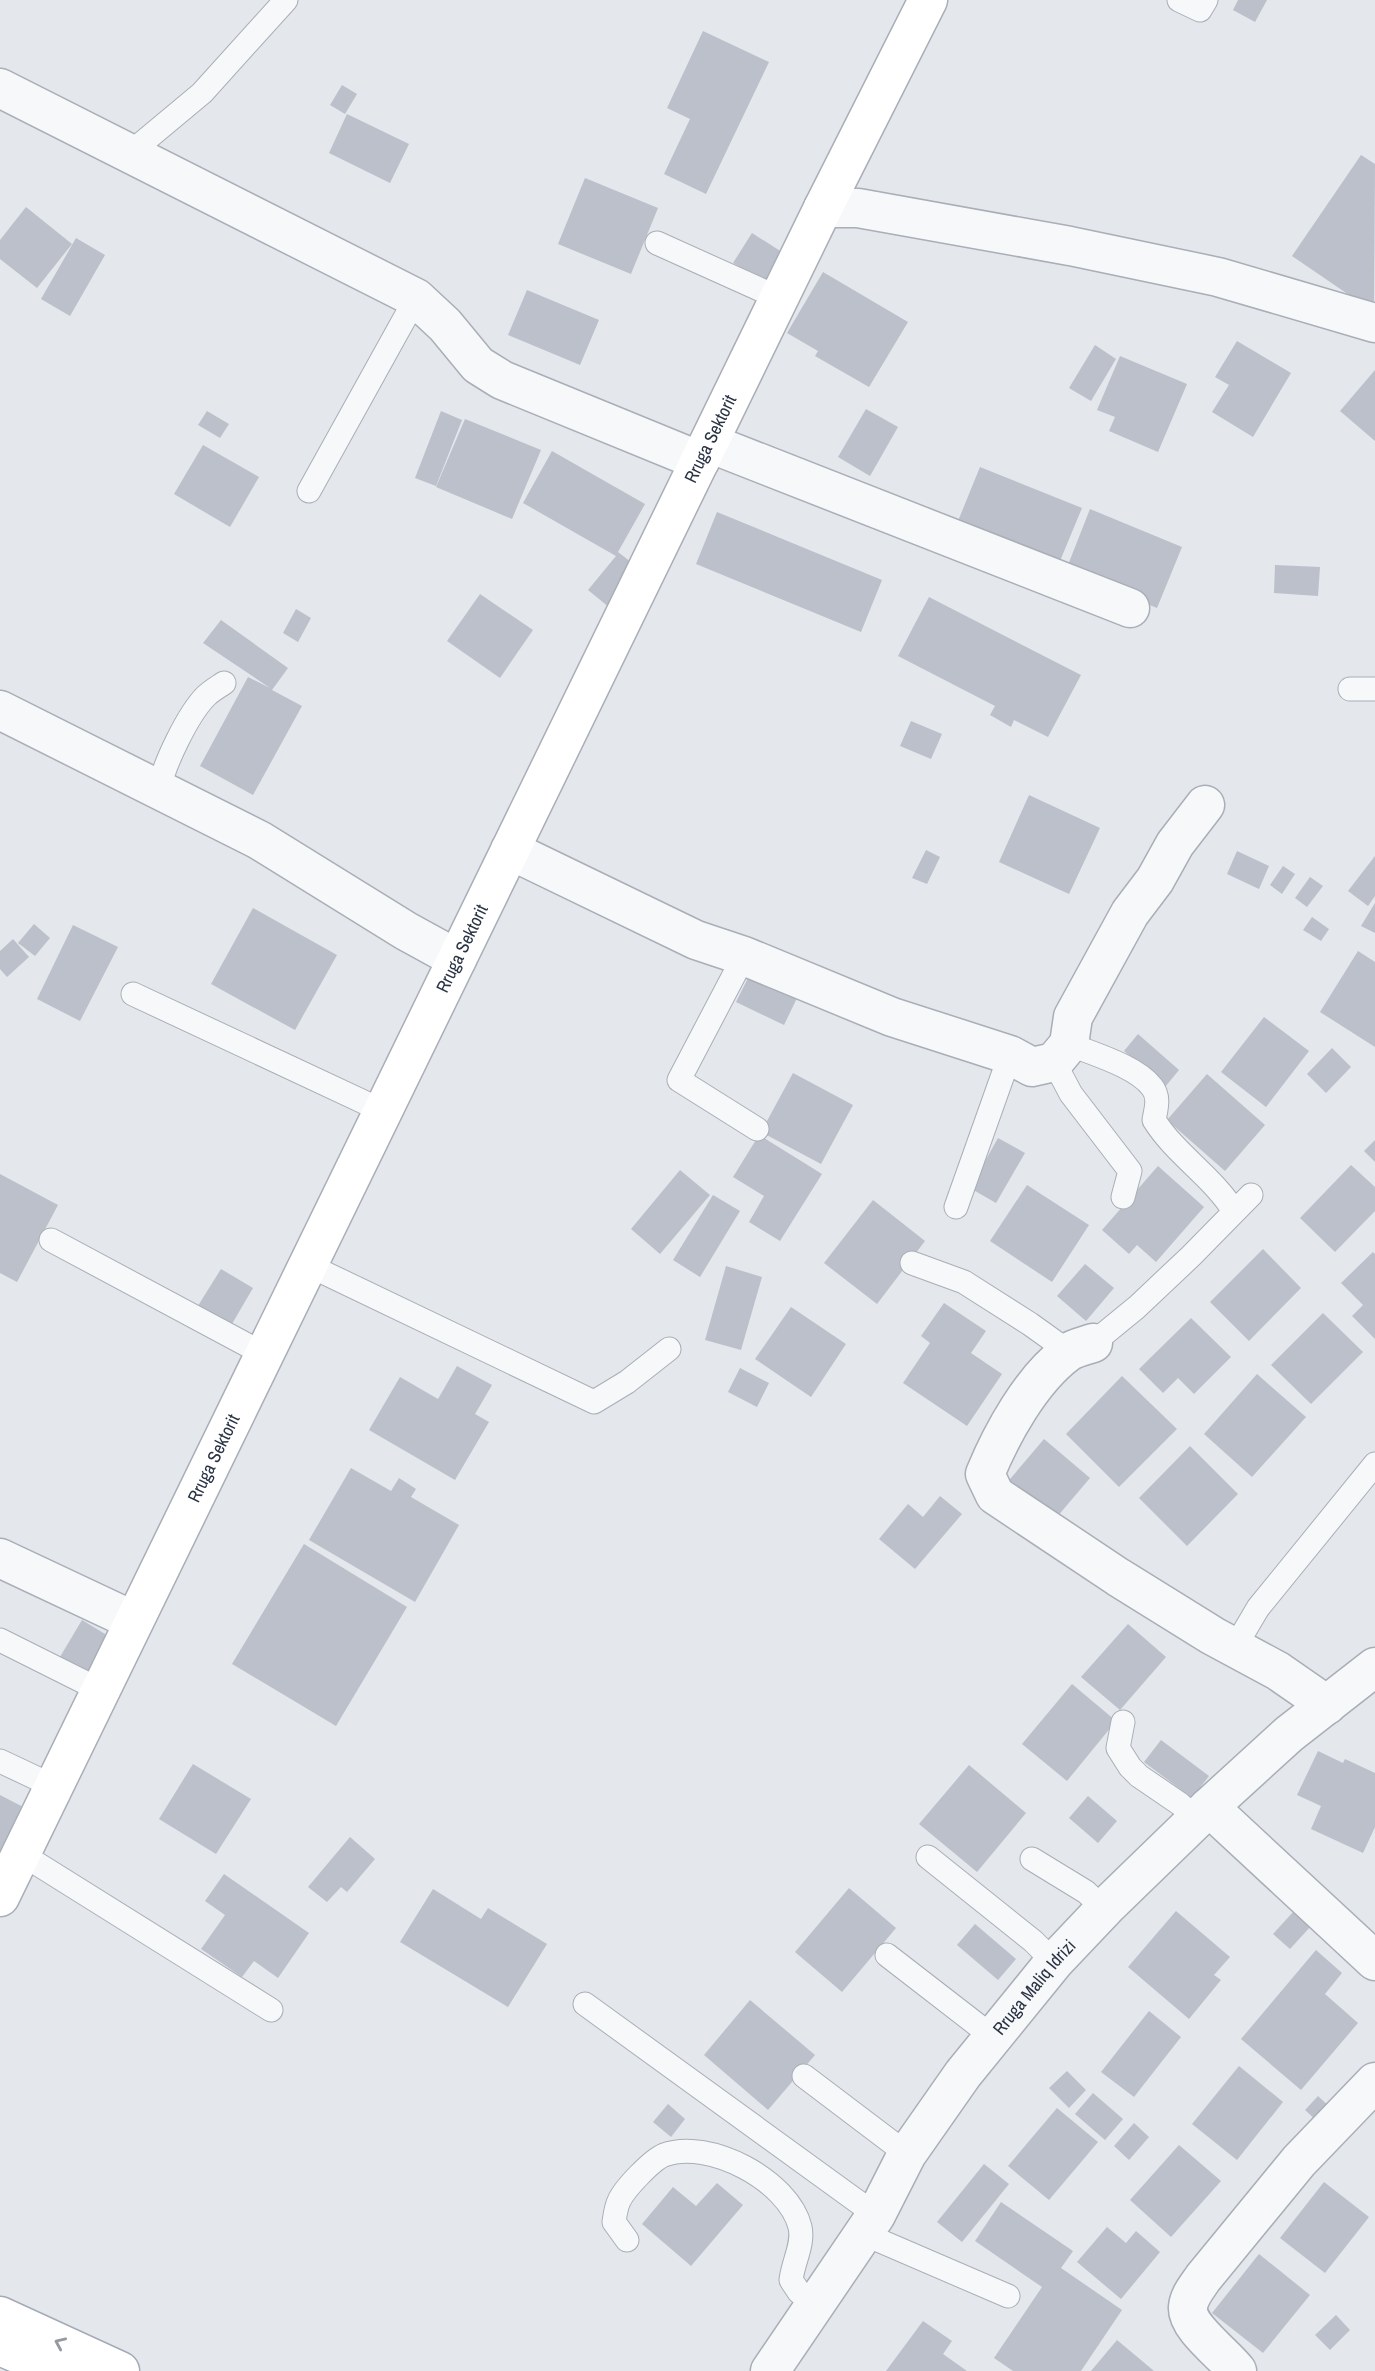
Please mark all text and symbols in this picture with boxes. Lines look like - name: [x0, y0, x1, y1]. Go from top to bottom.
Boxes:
- street label: Rruga Sektorit: [678, 390, 742, 487]
- street label: Rruga Sektorit: [430, 900, 494, 997]
- street label: Rruga Sektorit: [181, 1410, 245, 1506]
- street label: Rruga Maliq Idrizi: [987, 1934, 1081, 2040]
- one-way arrow: [55, 2337, 67, 2351]

